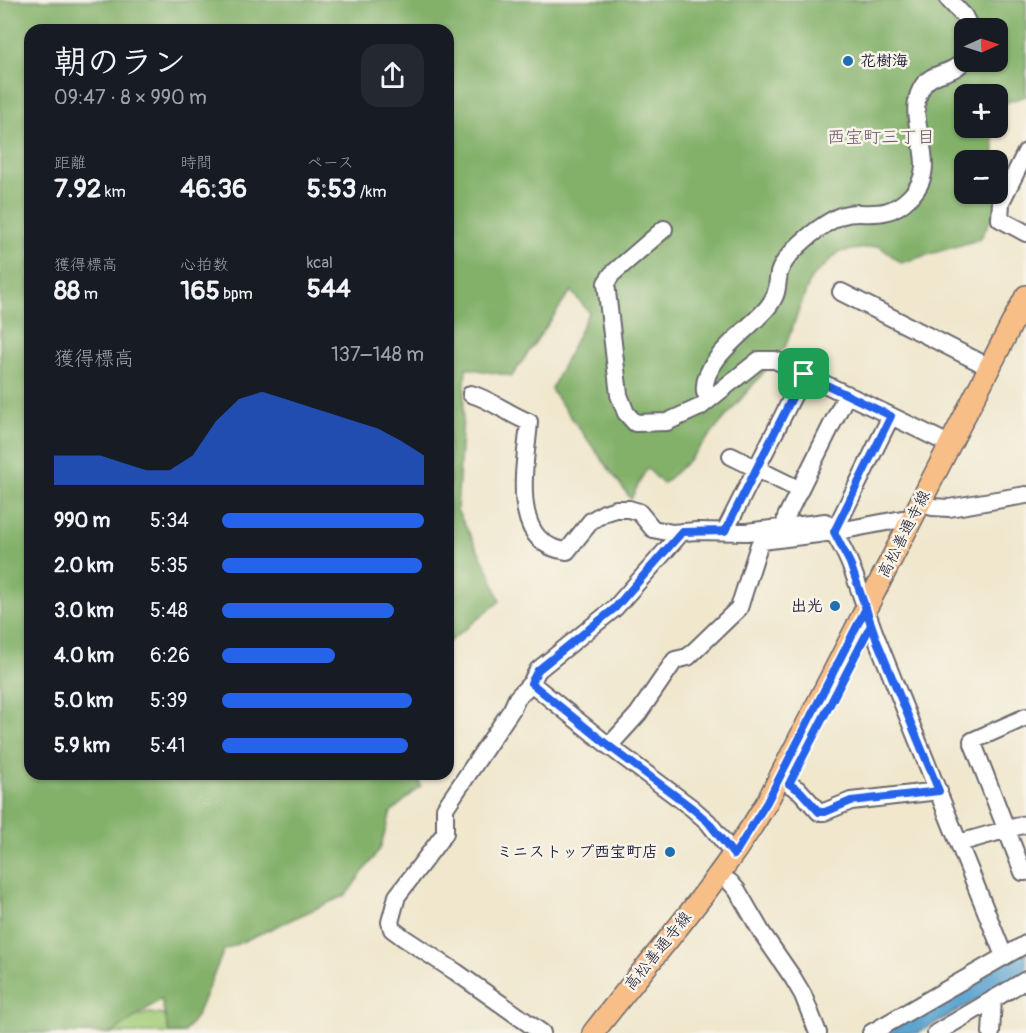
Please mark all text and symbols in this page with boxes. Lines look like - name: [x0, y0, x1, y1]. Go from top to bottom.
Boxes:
- north arrow: [954, 18, 1008, 72]
- map controls: [954, 18, 1008, 204]
- text: 朝のラン: [54, 42, 186, 83]
- button: share: [361, 44, 424, 107]
- place label: 花樹海: [860, 51, 908, 71]
- marker: 花樹海: [841, 54, 855, 68]
- button: +: [954, 84, 1008, 138]
- text: 09:47 · 8 × 990 m: [54, 85, 207, 110]
- district label: 西宝町三丁目: [827, 126, 935, 149]
- button: −: [954, 150, 1008, 204]
- text: 距離: [54, 153, 86, 173]
- text: 時間: [180, 153, 212, 173]
- text: ペース: [307, 153, 354, 173]
- text: 7.92: [54, 173, 101, 205]
- text: 46:36: [180, 173, 247, 205]
- text: 5:53: [307, 173, 356, 205]
- text: km: [101, 182, 126, 202]
- text: /km: [356, 182, 386, 202]
- text: kcal: [307, 253, 333, 273]
- text: 獲得標高: [54, 255, 118, 275]
- text: 心拍数: [180, 255, 228, 275]
- text: 544: [307, 273, 351, 305]
- text: 88: [54, 275, 80, 307]
- text: 165: [180, 275, 220, 307]
- text: m: [80, 284, 98, 304]
- text: bpm: [220, 284, 253, 304]
- text: 137–148 m: [331, 342, 424, 367]
- text: 獲得標高: [54, 346, 134, 371]
- pin: [778, 348, 829, 399]
- icon: arrive: [787, 357, 820, 390]
- street label: 高松善通寺線: [873, 487, 935, 581]
- text: 990 m: [54, 508, 110, 533]
- text: 5:34: [150, 508, 189, 533]
- text: 2.0 km: [54, 553, 114, 578]
- text: 5:35: [150, 553, 188, 578]
- place label: 出光: [791, 596, 823, 616]
- text: 3.0 km: [54, 598, 114, 623]
- text: 5:48: [150, 598, 188, 623]
- marker: 出光: [828, 599, 842, 613]
- text: 4.0 km: [54, 643, 114, 668]
- text: 6:26: [150, 643, 190, 668]
- text: 5.0 km: [54, 688, 113, 713]
- text: 5:39: [150, 688, 188, 713]
- text: 5.9 km: [54, 733, 110, 758]
- text: 5:41: [150, 733, 186, 758]
- place label: ミニストップ西宝町店: [496, 842, 658, 862]
- marker: ミニストップ西宝町店: [663, 845, 677, 859]
- street label: 高松善通寺線: [620, 907, 696, 995]

